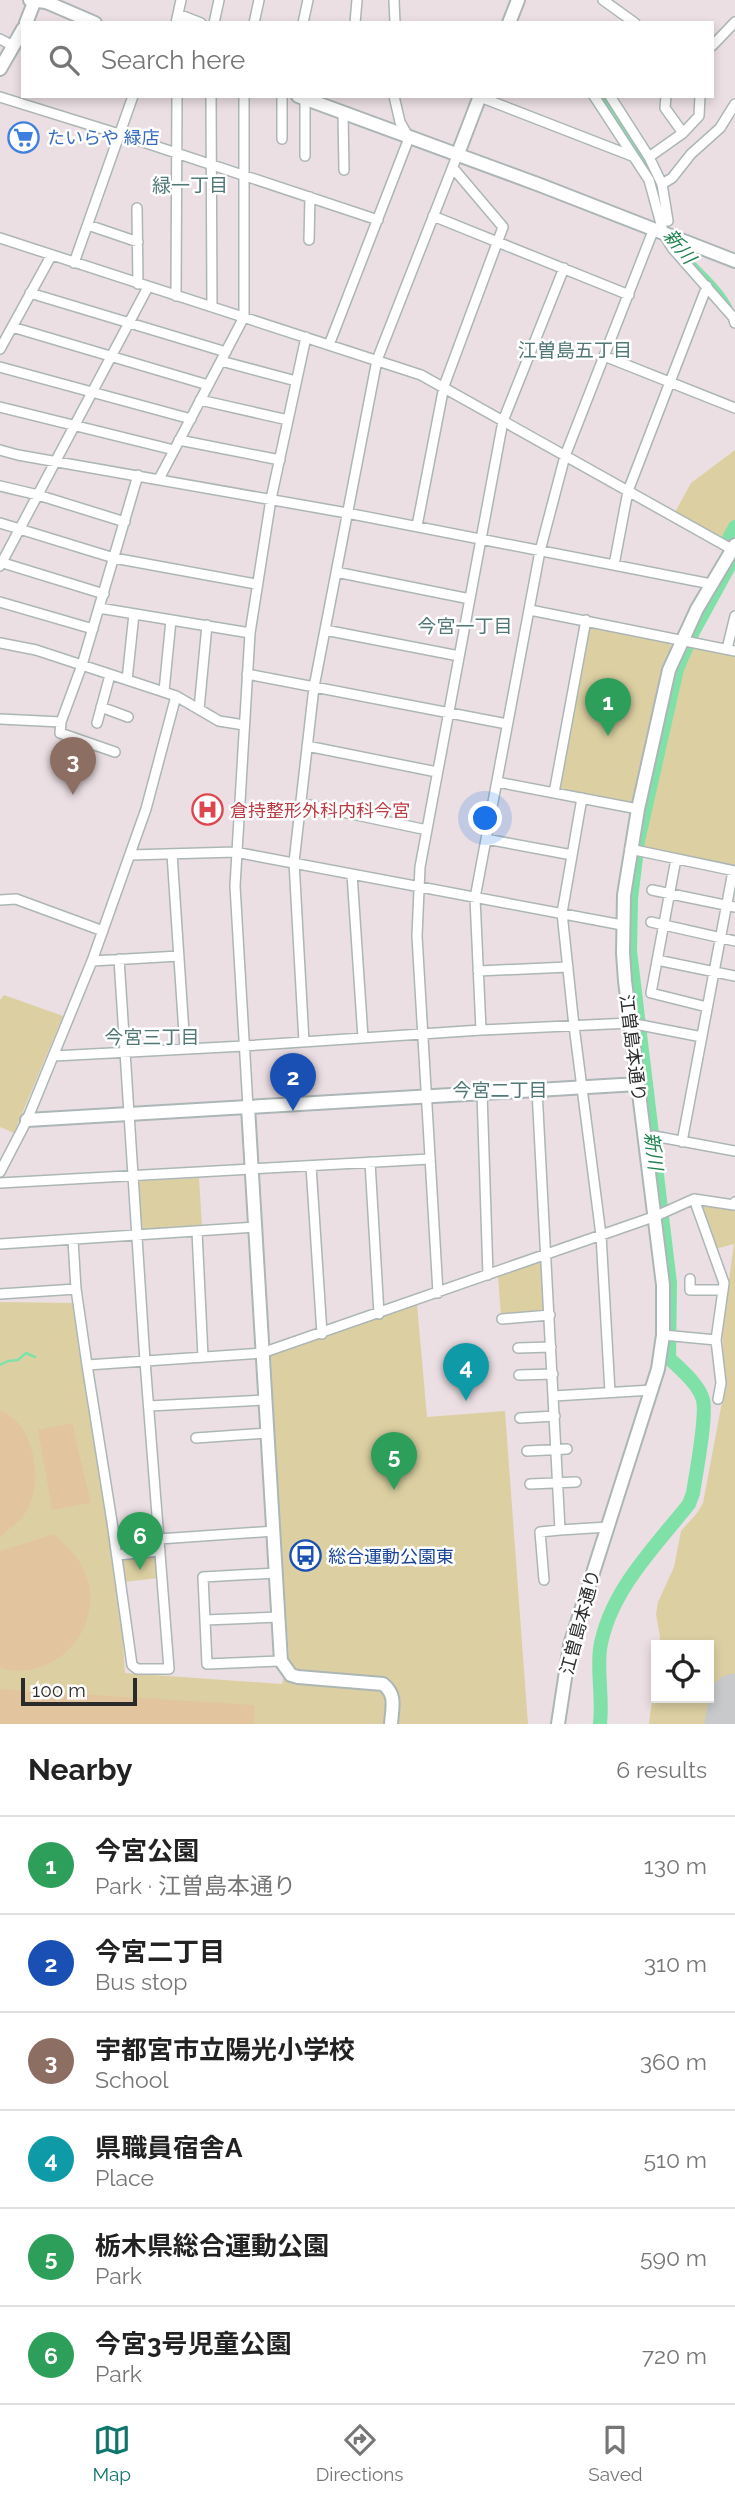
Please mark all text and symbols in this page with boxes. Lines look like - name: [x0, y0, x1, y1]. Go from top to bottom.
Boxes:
- search box: [21, 21, 714, 98]
- icon: search: [45, 41, 83, 79]
- text: Search here: [101, 45, 245, 75]
- supermarket icon: たいらや 緑店: [7, 120, 41, 154]
- place label: たいらや 緑店: [47, 127, 160, 148]
- district label: 緑一丁目: [152, 174, 228, 196]
- water label: 新川: [659, 224, 702, 269]
- district label: 江曽島五丁目: [518, 339, 632, 361]
- district label: 今宮一丁目: [417, 615, 513, 637]
- pin: 1: [585, 678, 631, 736]
- pin: 3: [50, 737, 96, 795]
- hospital icon: 倉持整形外科内科今宮: [190, 793, 224, 827]
- place label: 倉持整形外科内科今宮: [230, 800, 410, 821]
- your location: [468, 801, 502, 835]
- street label: 江曽島本通り: [616, 993, 650, 1103]
- district label: 今宮三丁目: [104, 1026, 200, 1048]
- pin: 2: [270, 1053, 316, 1111]
- district label: 今宮二丁目: [452, 1079, 548, 1101]
- water label: 新川: [641, 1131, 667, 1173]
- pin: 4: [443, 1343, 489, 1401]
- pin: 5: [371, 1432, 417, 1490]
- pin: 6: [117, 1512, 163, 1570]
- bus stop icon: 総合運動公園東: [288, 1539, 322, 1573]
- place label: 総合運動公園東: [328, 1546, 454, 1567]
- street label: 江曽島本通り: [556, 1567, 604, 1677]
- map controls: [651, 1640, 714, 1703]
- button: locate: [651, 1640, 714, 1703]
- scale bar: [21, 1675, 136, 1707]
- text: 100 m: [32, 1679, 86, 1701]
- text: Nearby: [28, 1752, 132, 1787]
- text: 6 results: [616, 1756, 707, 1783]
- text: 今宮公園: [95, 1836, 199, 1866]
- text: 1: [45, 1852, 57, 1879]
- text: 130 m: [644, 1852, 707, 1879]
- text: Park · 江曽島本通り: [95, 1872, 296, 1899]
- text: 今宮二丁目: [95, 1937, 225, 1967]
- text: 2: [45, 1950, 57, 1977]
- text: 310 m: [644, 1950, 707, 1977]
- text: Bus stop: [95, 1968, 187, 1995]
- text: 宇都宮市立陽光小学校: [95, 2035, 355, 2065]
- text: 3: [45, 2048, 57, 2075]
- text: 360 m: [640, 2048, 707, 2075]
- text: School: [95, 2066, 169, 2093]
- text: 県職員宿舎A: [95, 2133, 242, 2163]
- text: 4: [44, 2146, 58, 2173]
- text: 510 m: [644, 2146, 707, 2173]
- text: Place: [95, 2164, 154, 2191]
- text: 栃木県総合運動公園: [95, 2231, 329, 2261]
- text: 5: [45, 2244, 57, 2271]
- text: 590 m: [640, 2244, 707, 2271]
- text: Park: [95, 2262, 142, 2289]
- text: 今宮3号児童公園: [95, 2329, 292, 2359]
- text: 6: [44, 2342, 58, 2369]
- text: 720 m: [642, 2342, 707, 2369]
- text: Park: [95, 2360, 142, 2387]
- tab: Map: [92, 2421, 131, 2485]
- tab: Directions: [316, 2421, 404, 2485]
- tab: Saved: [588, 2421, 643, 2485]

